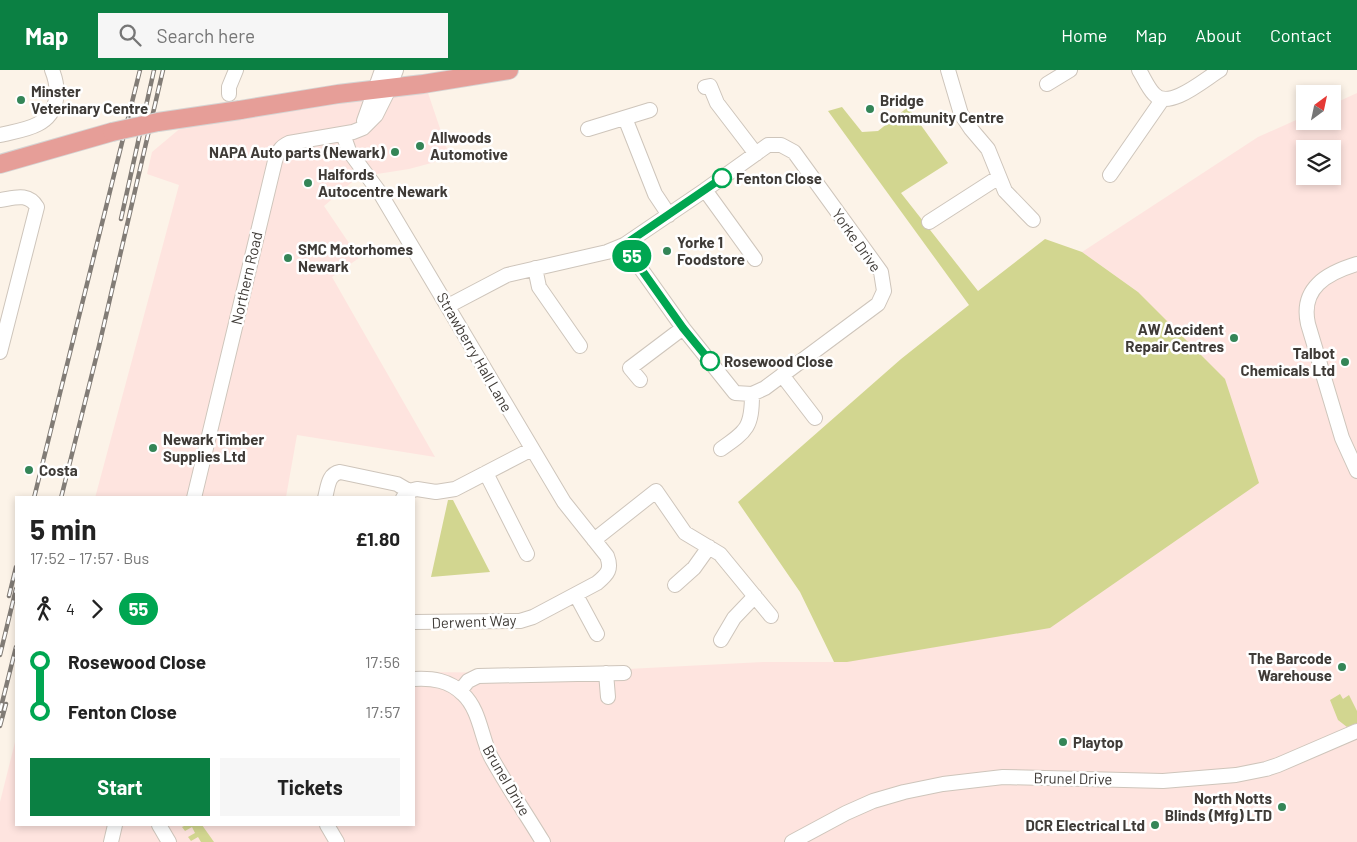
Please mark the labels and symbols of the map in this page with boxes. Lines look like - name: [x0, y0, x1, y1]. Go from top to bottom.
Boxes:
- place label: Minster Veterinary Centre: [31, 82, 148, 117]
- north arrow: [1296, 85, 1341, 130]
- place label: Bridge Community Centre: [880, 91, 1004, 126]
- marker: Minster Veterinary Centre: [15, 94, 27, 106]
- marker: Bridge Community Centre: [864, 103, 876, 115]
- place label: Allwoods Automotive: [430, 128, 508, 163]
- marker: Allwoods Automotive: [414, 140, 426, 152]
- place label: NAPA Auto parts (Newark): [209, 143, 386, 161]
- marker: NAPA Auto parts (Newark): [389, 146, 401, 158]
- place label: Halfords Autocentre Newark: [318, 165, 448, 200]
- marker: Fenton Close: [712, 168, 732, 188]
- place label: Fenton Close: [736, 169, 822, 187]
- marker: Halfords Autocentre Newark: [302, 177, 314, 189]
- street label: Yorke Drive: [829, 205, 885, 275]
- street label: Northern Road: [227, 230, 265, 326]
- place label: Yorke 1 Foodstore: [677, 233, 745, 268]
- place label: SMC Motorhomes Newark: [298, 240, 413, 275]
- line badge: 55: [610, 240, 654, 272]
- marker: Yorke 1 Foodstore: [661, 245, 673, 257]
- marker: SMC Motorhomes Newark: [282, 252, 294, 264]
- street label: Strawberry Hall Lane: [433, 289, 517, 415]
- place label: AW Accident Repair Centres: [1125, 320, 1224, 355]
- marker: AW Accident Repair Centres: [1228, 332, 1240, 344]
- place label: Talbot Chemicals Ltd: [1241, 344, 1335, 379]
- marker: Rosewood Close: [700, 351, 720, 371]
- place label: Rosewood Close: [724, 352, 833, 370]
- marker: Talbot Chemicals Ltd: [1339, 356, 1351, 368]
- place label: Newark Timber Supplies Ltd: [163, 430, 264, 465]
- marker: Newark Timber Supplies Ltd: [147, 442, 159, 454]
- place label: Costa: [39, 461, 78, 479]
- marker: Costa: [23, 464, 35, 476]
- street label: Derwent Way: [431, 611, 517, 631]
- place label: The Barcode Warehouse: [1248, 649, 1332, 684]
- marker: The Barcode Warehouse: [1336, 661, 1348, 673]
- place label: Playtop: [1073, 733, 1123, 751]
- marker: Playtop: [1057, 736, 1069, 748]
- street label: Brunel Drive: [480, 741, 534, 819]
- street label: Brunel Drive: [1033, 768, 1113, 788]
- place label: North Notts Blinds (Mfg) LTD: [1165, 789, 1272, 824]
- marker: North Notts Blinds (Mfg) LTD: [1276, 801, 1288, 813]
- place label: DCR Electrical Ltd: [1025, 816, 1145, 834]
- marker: DCR Electrical Ltd: [1149, 819, 1161, 831]

